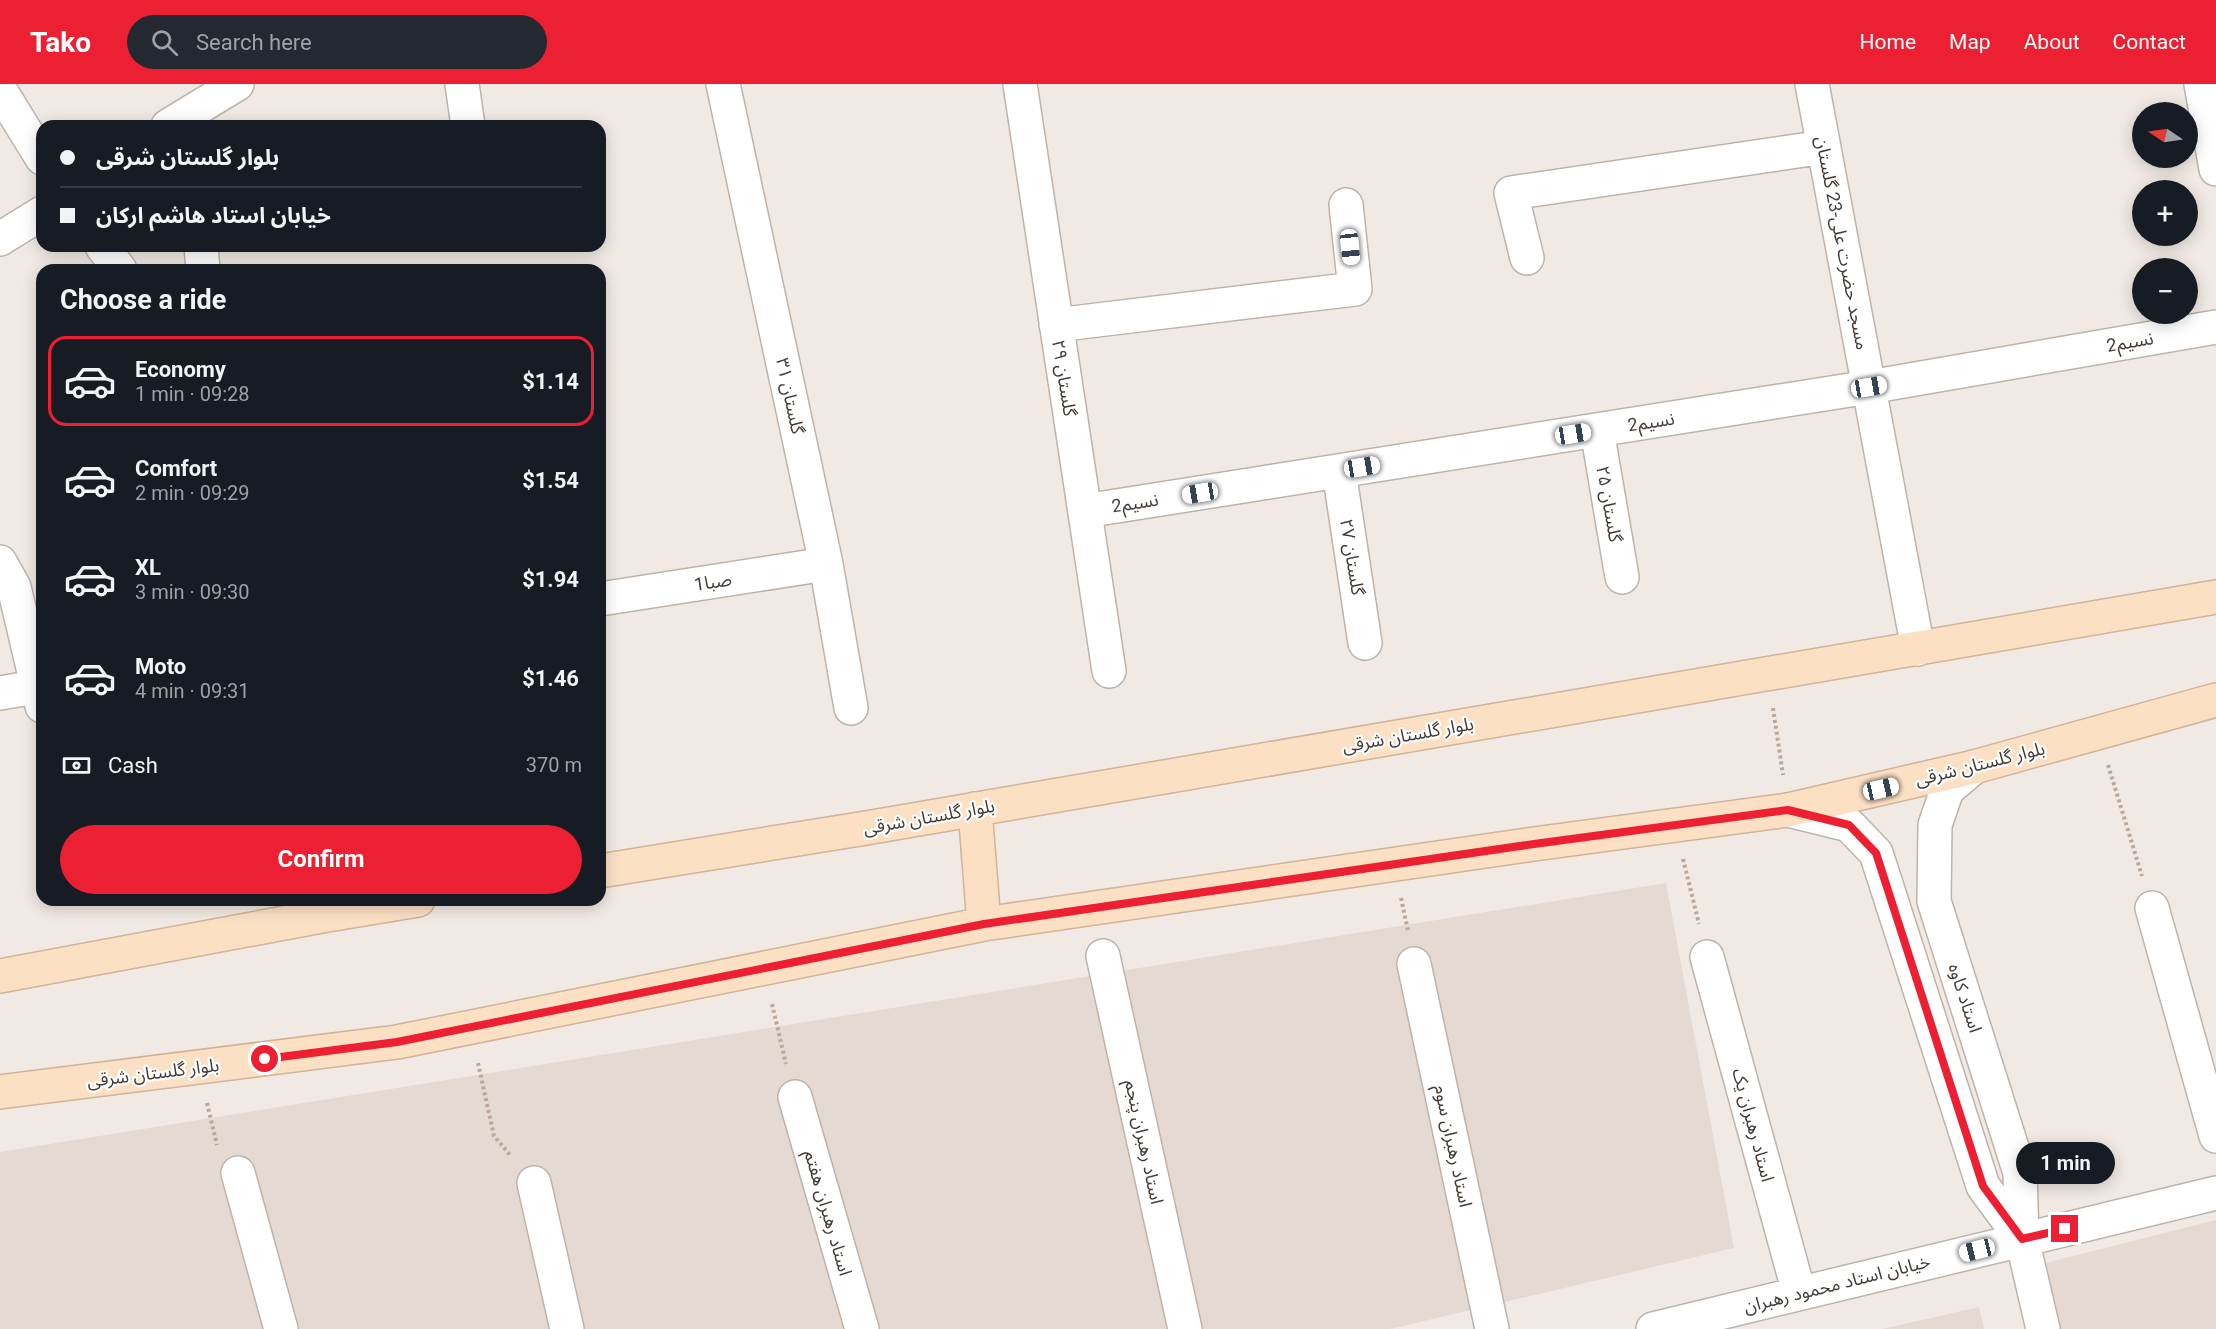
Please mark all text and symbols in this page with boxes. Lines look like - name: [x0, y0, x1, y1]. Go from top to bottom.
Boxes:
- search box: [127, 15, 547, 69]
- text: Tako: [30, 26, 91, 59]
- icon: search: [148, 26, 181, 59]
- text: Search here: [196, 30, 312, 55]
- text: Home: [1860, 30, 1916, 54]
- text: Map: [1949, 30, 1991, 54]
- text: About: [2024, 30, 2080, 54]
- text: Contact: [2113, 30, 2186, 54]
- north arrow: [2132, 102, 2198, 168]
- map controls: [2132, 102, 2198, 324]
- street label: مسجد حضرت علی-23 گلستان: [1810, 134, 1874, 352]
- text: بلوار گلستان شرقی: [96, 145, 279, 170]
- button: +: [2132, 180, 2198, 246]
- text: خیابان استاد هاشم ارکان: [96, 203, 331, 228]
- car: [1339, 228, 1361, 266]
- button: −: [2132, 258, 2198, 324]
- text: Choose a ride: [60, 284, 226, 316]
- street label: نسیم2: [2105, 327, 2155, 359]
- street label: گلستان ۲۹: [1047, 338, 1081, 419]
- icon: car: [63, 354, 117, 408]
- street label: گلستان ۳۱: [771, 356, 809, 437]
- text: Economy: [135, 357, 226, 382]
- text: $1.14: [522, 369, 579, 394]
- car: [1850, 375, 1888, 399]
- text: 1 min · 09:28: [135, 382, 250, 406]
- street label: نسیم2: [1626, 407, 1676, 439]
- car: [1554, 422, 1592, 446]
- icon: car: [63, 453, 117, 507]
- car: [1343, 455, 1381, 479]
- text: Comfort: [135, 456, 217, 481]
- street label: گلستان ۲۵: [1591, 464, 1627, 545]
- text: $1.54: [522, 468, 579, 493]
- text: 2 min · 09:29: [135, 481, 250, 505]
- car: [1181, 481, 1219, 505]
- street label: نسیم2: [1110, 488, 1160, 520]
- street label: گلستان ۲۷: [1335, 517, 1369, 598]
- icon: car: [63, 552, 117, 606]
- text: XL: [135, 555, 161, 580]
- text: $1.94: [522, 567, 579, 592]
- street label: صبا1: [693, 568, 733, 595]
- text: 3 min · 09:30: [135, 580, 250, 604]
- icon: car: [63, 651, 117, 705]
- text: Moto: [135, 654, 186, 679]
- text: $1.46: [522, 666, 579, 691]
- text: 4 min · 09:31: [135, 679, 250, 703]
- street label: بلوار گلستان شرقی: [1341, 713, 1475, 757]
- street label: بلوار گلستان شرقی: [1913, 737, 2047, 791]
- icon: cash: [60, 749, 93, 782]
- text: Cash: [108, 753, 158, 778]
- text: 370 m: [526, 753, 582, 777]
- car: [1861, 776, 1901, 802]
- street label: بلوار گلستان شرقی: [862, 795, 996, 839]
- button: Confirm: [60, 825, 582, 894]
- street label: استاد کاوه: [1944, 961, 1986, 1035]
- route start: [251, 1045, 278, 1072]
- street label: بلوار گلستان شرقی: [86, 1054, 220, 1092]
- street label: استاد رهبران یک: [1727, 1066, 1779, 1184]
- street label: استاد رهبران پنجم: [1118, 1078, 1168, 1207]
- street label: استاد رهبران سوم: [1426, 1083, 1477, 1210]
- callout: 1 min: [2016, 1142, 2114, 1184]
- street label: استاد رهبران هفتم: [798, 1148, 856, 1279]
- text: 1 min: [2040, 1151, 2091, 1175]
- route end: [2051, 1215, 2078, 1242]
- car: [1957, 1237, 1997, 1263]
- street label: خیابان استاد محمود رهبران: [1741, 1250, 1933, 1318]

